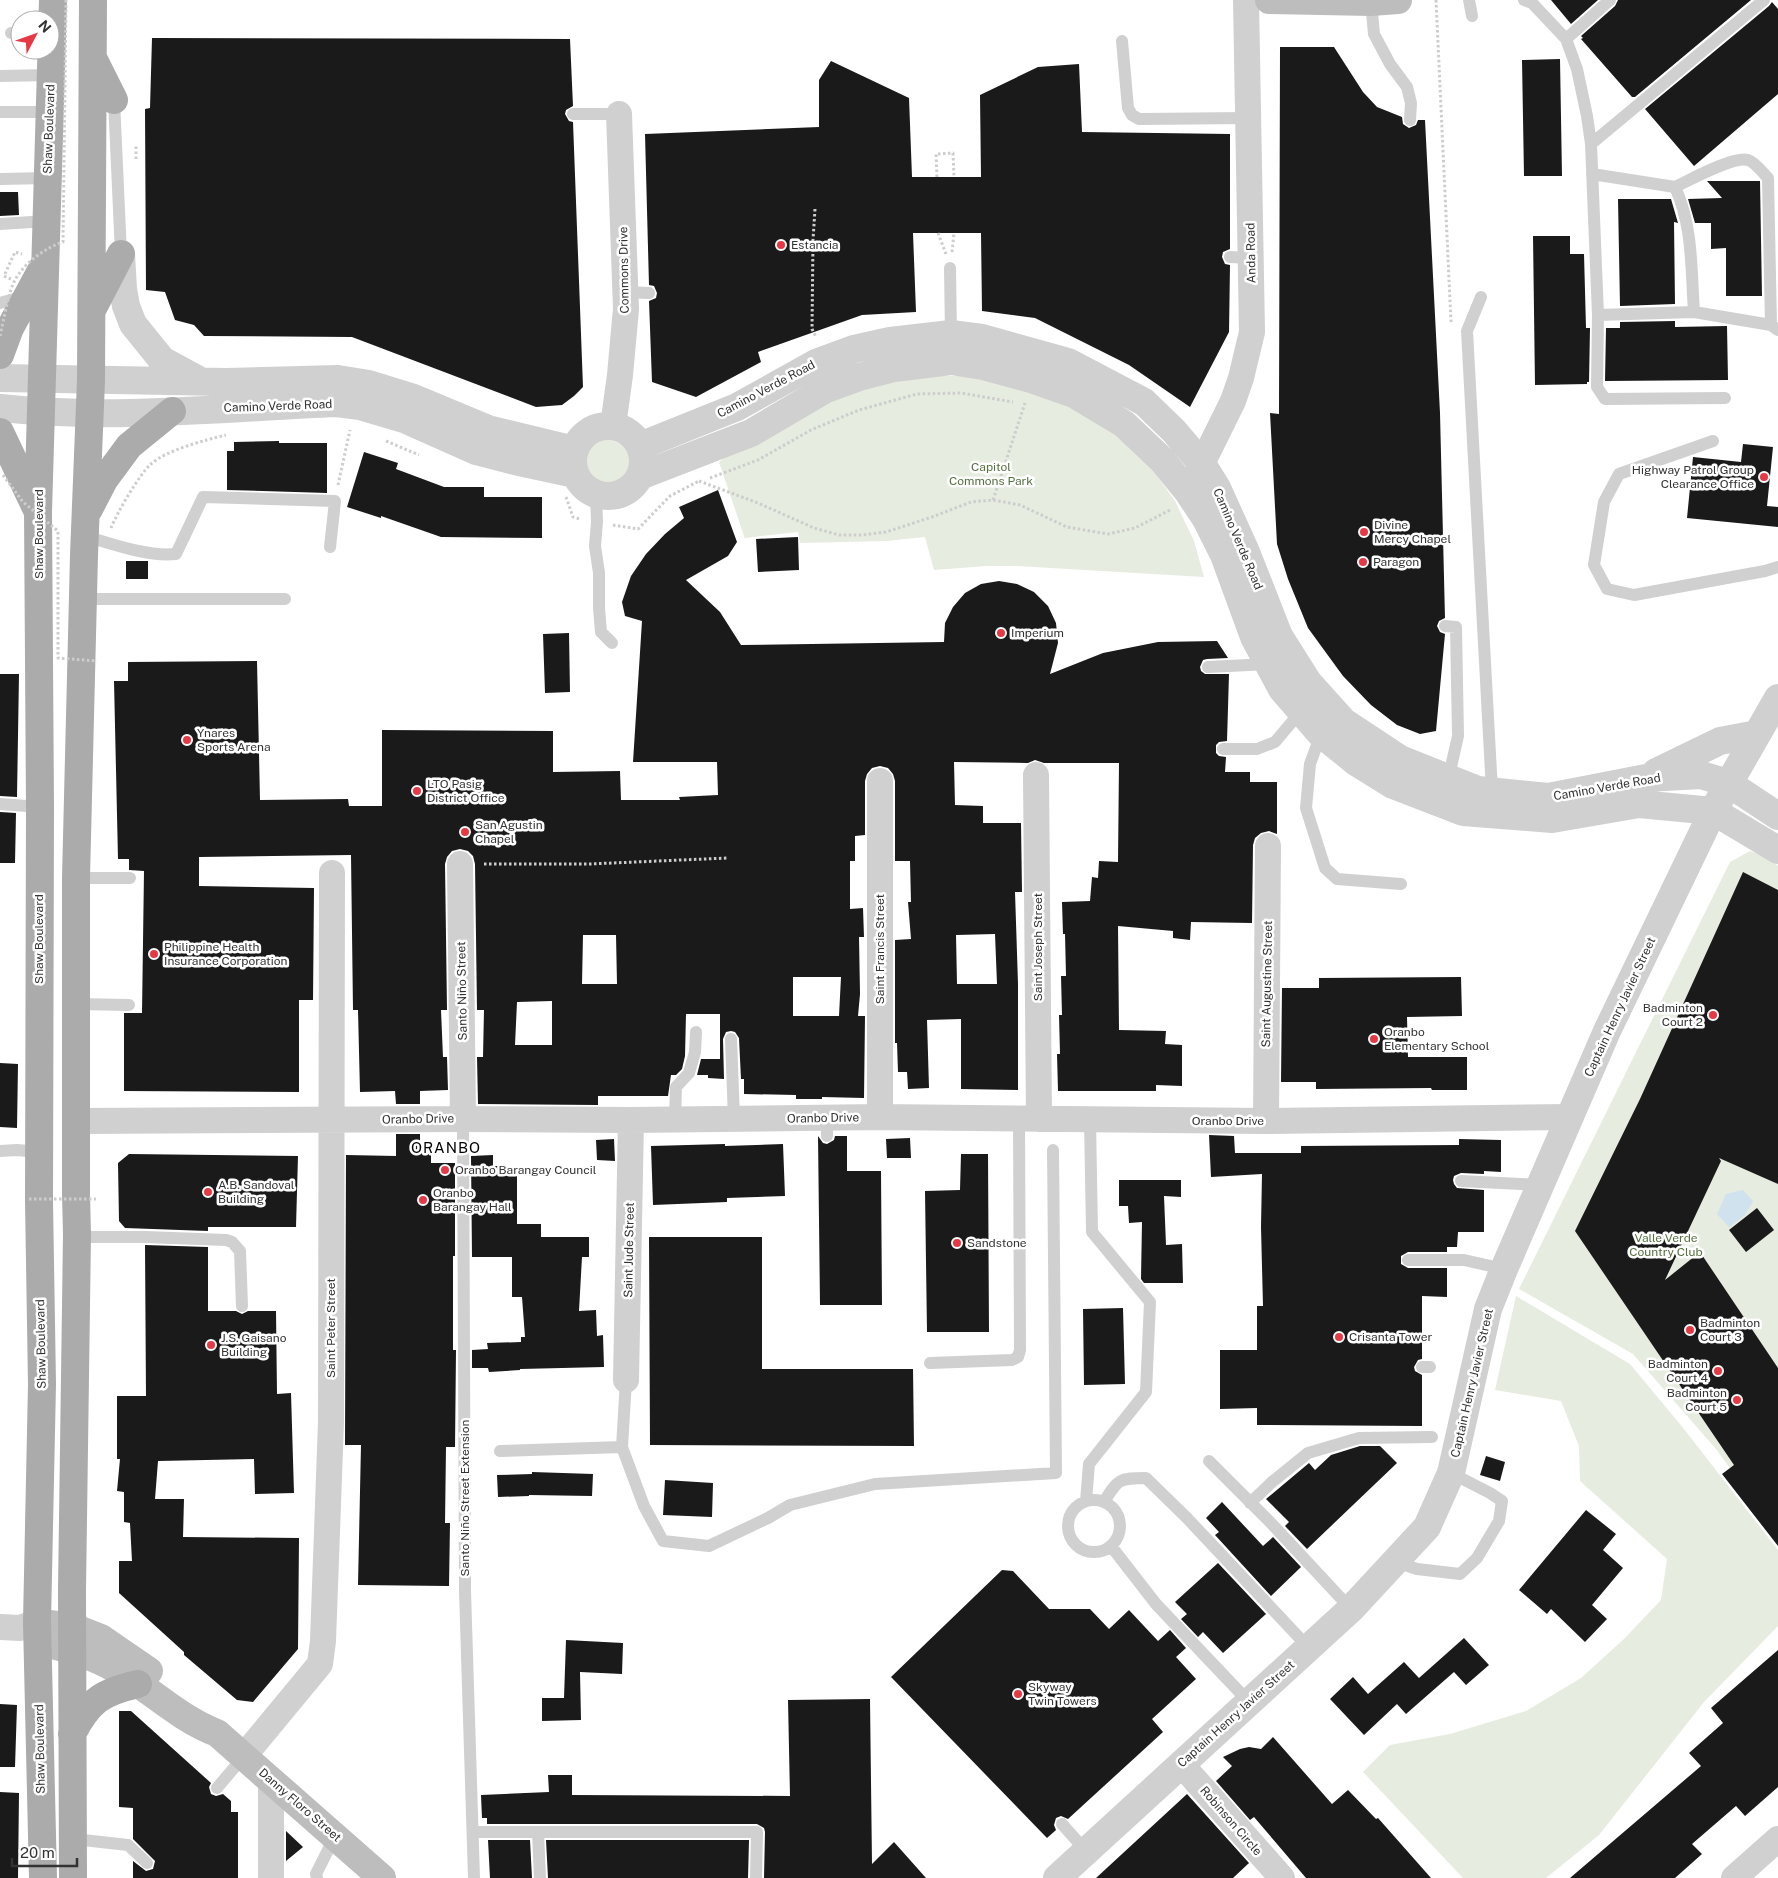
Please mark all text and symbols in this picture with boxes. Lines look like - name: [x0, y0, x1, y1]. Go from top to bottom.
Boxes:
- north arrow: [10, 10, 60, 60]
- text: N: [35, 17, 54, 36]
- street label: Shaw Boulevard: [40, 84, 58, 174]
- street label: Anda Road: [1243, 223, 1259, 283]
- street label: Commons Drive: [616, 226, 632, 314]
- place label: Estancia: [791, 238, 839, 252]
- marker: Estancia: [775, 239, 787, 251]
- street label: Camino Verde Road: [715, 357, 817, 421]
- street label: Camino Verde Road: [223, 397, 333, 415]
- park label: Capitol Commons Park: [949, 460, 1033, 488]
- place label: Highway Patrol Group Clearance Office: [1632, 463, 1754, 491]
- marker: Highway Patrol Group Clearance Office: [1758, 471, 1770, 483]
- street label: Camino Verde Road: [1210, 486, 1266, 592]
- street label: Shaw Boulevard: [32, 489, 46, 579]
- place label: Divine Mercy Chapel: [1374, 518, 1451, 546]
- marker: Divine Mercy Chapel: [1358, 526, 1370, 538]
- place label: Paragon: [1373, 555, 1419, 569]
- marker: Paragon: [1357, 556, 1369, 568]
- place label: Imperium: [1011, 626, 1064, 640]
- marker: Imperium: [995, 627, 1007, 639]
- place label: Ynares Sports Arena: [197, 726, 271, 754]
- marker: Ynares Sports Arena: [181, 734, 193, 746]
- street label: Camino Verde Road: [1552, 771, 1662, 803]
- place label: LTO Pasig District Office: [427, 777, 505, 805]
- marker: LTO Pasig District Office: [411, 785, 423, 797]
- place label: San Agustin Chapel: [475, 818, 543, 846]
- marker: San Agustin Chapel: [459, 826, 471, 838]
- street label: Saint Francis Street: [873, 893, 887, 1004]
- street label: Saint Joseph Street: [1031, 893, 1045, 1001]
- street label: Shaw Boulevard: [32, 894, 46, 984]
- street label: Saint Augustine Street: [1259, 920, 1275, 1048]
- street label: Captain Henry Javier Street: [1581, 935, 1659, 1079]
- place label: Philippine Health Insurance Corporation: [164, 940, 287, 968]
- street label: Santo Niño Street: [454, 941, 470, 1041]
- marker: Philippine Health Insurance Corporation: [148, 948, 160, 960]
- place label: Badminton Court 2: [1643, 1001, 1703, 1029]
- marker: Badminton Court 2: [1707, 1009, 1719, 1021]
- place label: Oranbo Elementary School: [1384, 1025, 1490, 1053]
- marker: Oranbo Elementary School: [1368, 1033, 1380, 1045]
- street label: Oranbo Drive: [787, 1110, 859, 1126]
- street label: Oranbo Drive: [382, 1111, 454, 1127]
- street label: Oranbo Drive: [1192, 1114, 1264, 1128]
- district label: ORANBO: [411, 1139, 481, 1156]
- place label: Oranbo Barangay Council: [455, 1163, 597, 1177]
- marker: Oranbo Barangay Council: [439, 1164, 451, 1176]
- place label: A.B. Sandoval Building: [218, 1178, 295, 1206]
- marker: A.B. Sandoval Building: [202, 1186, 214, 1198]
- place label: Oranbo Barangay Hall: [433, 1186, 512, 1214]
- marker: Oranbo Barangay Hall: [417, 1194, 429, 1206]
- street label: Saint Jude Street: [621, 1202, 637, 1298]
- park label: Valle Verde Country Club: [1629, 1231, 1703, 1259]
- place label: Sandstone: [967, 1236, 1027, 1250]
- marker: Sandstone: [951, 1237, 963, 1249]
- street label: Saint Peter Street: [324, 1278, 338, 1378]
- street label: Shaw Boulevard: [33, 1299, 49, 1389]
- street label: Captain Henry Javier Street: [1448, 1307, 1496, 1459]
- place label: Badminton Court 3: [1700, 1316, 1760, 1344]
- marker: Badminton Court 3: [1684, 1324, 1696, 1336]
- place label: Crisanta Tower: [1349, 1330, 1433, 1344]
- place label: J.S. Gaisano Building: [221, 1331, 287, 1359]
- marker: Crisanta Tower: [1333, 1331, 1345, 1343]
- marker: J.S. Gaisano Building: [205, 1339, 217, 1351]
- place label: Badminton Court 4: [1648, 1357, 1708, 1385]
- marker: Badminton Court 4: [1712, 1365, 1724, 1377]
- place label: Badminton Court 5: [1667, 1386, 1727, 1414]
- marker: Badminton Court 5: [1731, 1394, 1743, 1406]
- street label: Santo Niño Street Extension: [458, 1420, 472, 1576]
- street label: Captain Henry Javier Street: [1175, 1658, 1298, 1770]
- place label: Skyway Twin Towers: [1028, 1680, 1097, 1708]
- marker: Skyway Twin Towers: [1012, 1688, 1024, 1700]
- street label: Shaw Boulevard: [32, 1704, 48, 1794]
- street label: Danny Floro Street: [256, 1765, 344, 1845]
- street label: Robinson Circle: [1197, 1784, 1265, 1859]
- scale bar: [12, 1836, 78, 1868]
- text: 20 m: [20, 1844, 55, 1861]

